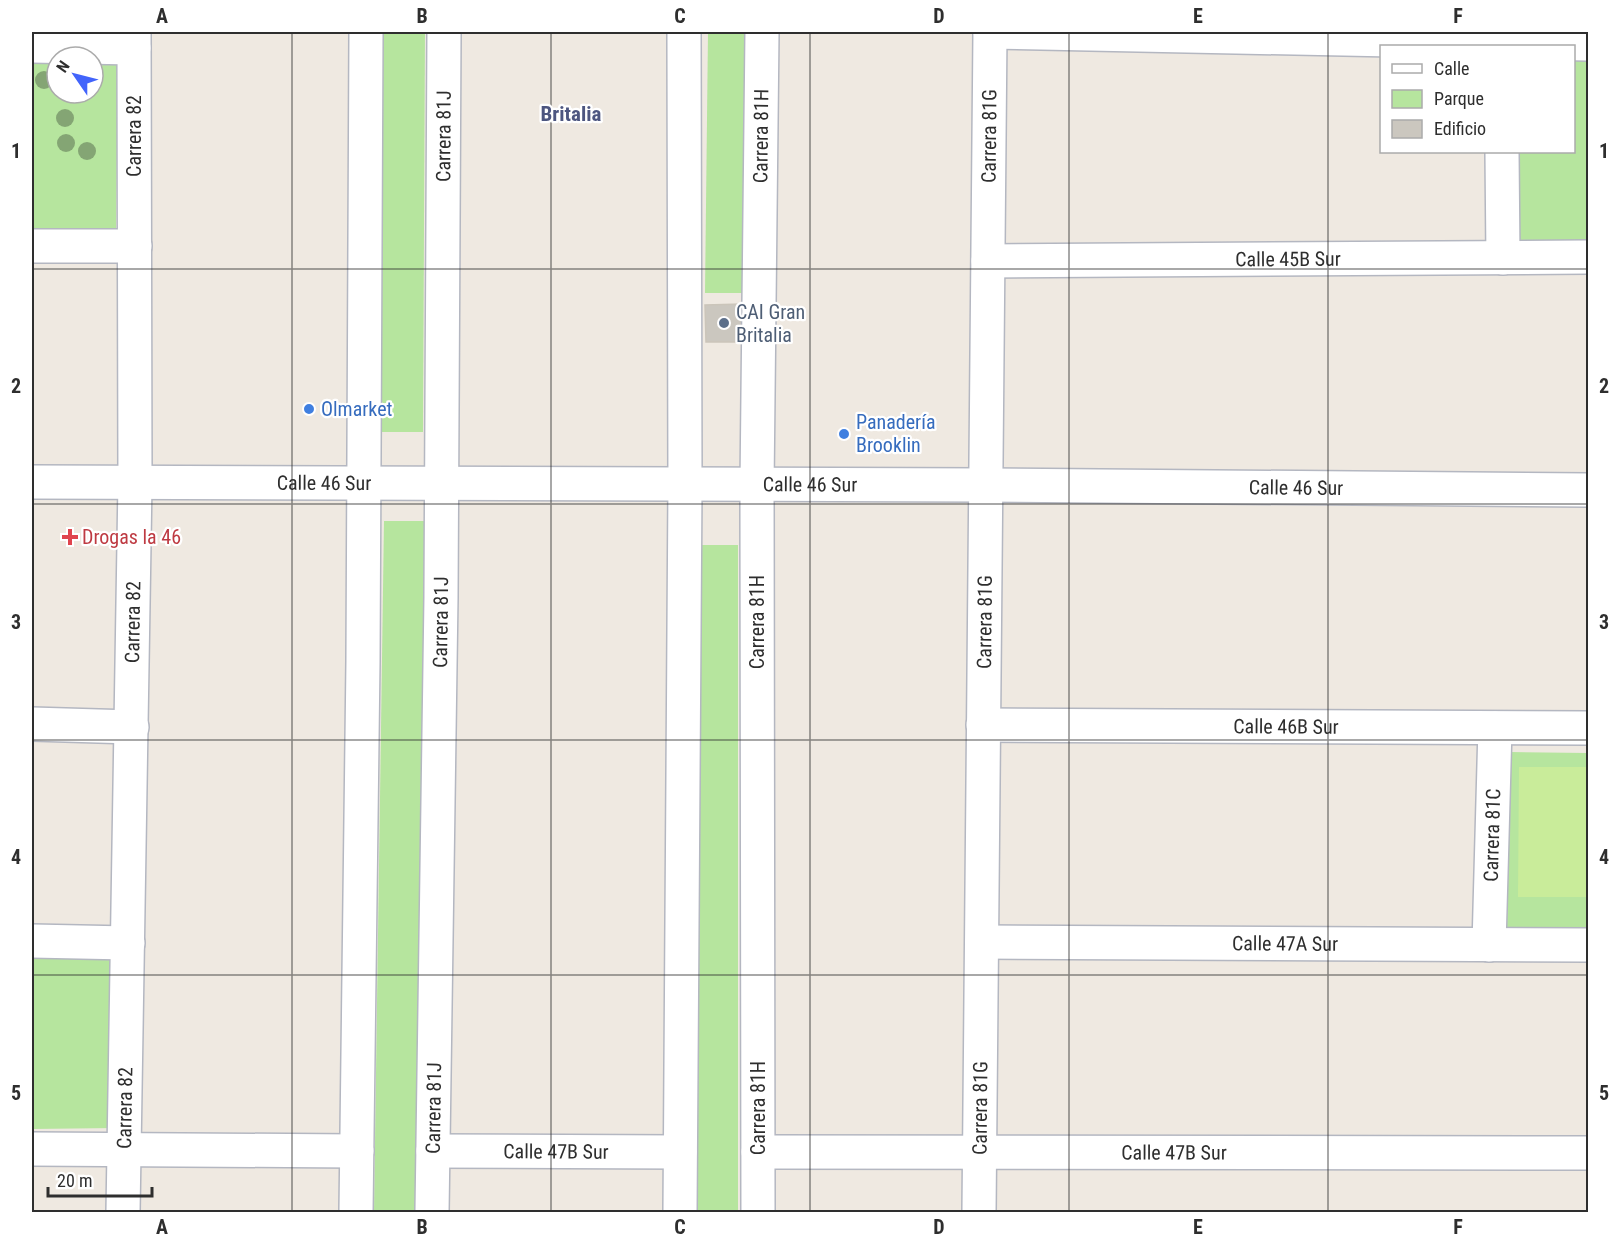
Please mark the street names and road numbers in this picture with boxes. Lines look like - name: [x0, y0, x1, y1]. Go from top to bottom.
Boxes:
- street label: Carrera 81H: [748, 89, 773, 183]
- street label: Carrera 81G: [977, 89, 1001, 183]
- street label: Carrera 81J: [431, 90, 456, 182]
- street label: Carrera 82: [122, 95, 146, 177]
- street label: Calle 45B Sur: [1235, 247, 1341, 271]
- street label: Calle 46 Sur: [277, 471, 371, 495]
- street label: Calle 46 Sur: [763, 472, 857, 497]
- street label: Calle 46 Sur: [1249, 475, 1343, 500]
- street label: Carrera 81H: [745, 575, 769, 669]
- street label: Carrera 81G: [972, 575, 997, 669]
- street label: Carrera 81J: [428, 576, 453, 668]
- street label: Carrera 82: [120, 581, 145, 663]
- street label: Calle 46B Sur: [1233, 714, 1339, 739]
- street label: Carrera 81C: [1479, 788, 1505, 882]
- street label: Calle 47A Sur: [1232, 931, 1338, 956]
- street label: Carrera 81H: [746, 1061, 770, 1155]
- street label: Carrera 81G: [968, 1061, 992, 1155]
- street label: Carrera 81J: [421, 1062, 446, 1154]
- street label: Carrera 82: [112, 1067, 137, 1149]
- street label: Calle 47B Sur: [503, 1139, 609, 1164]
- street label: Calle 47B Sur: [1121, 1140, 1227, 1165]

